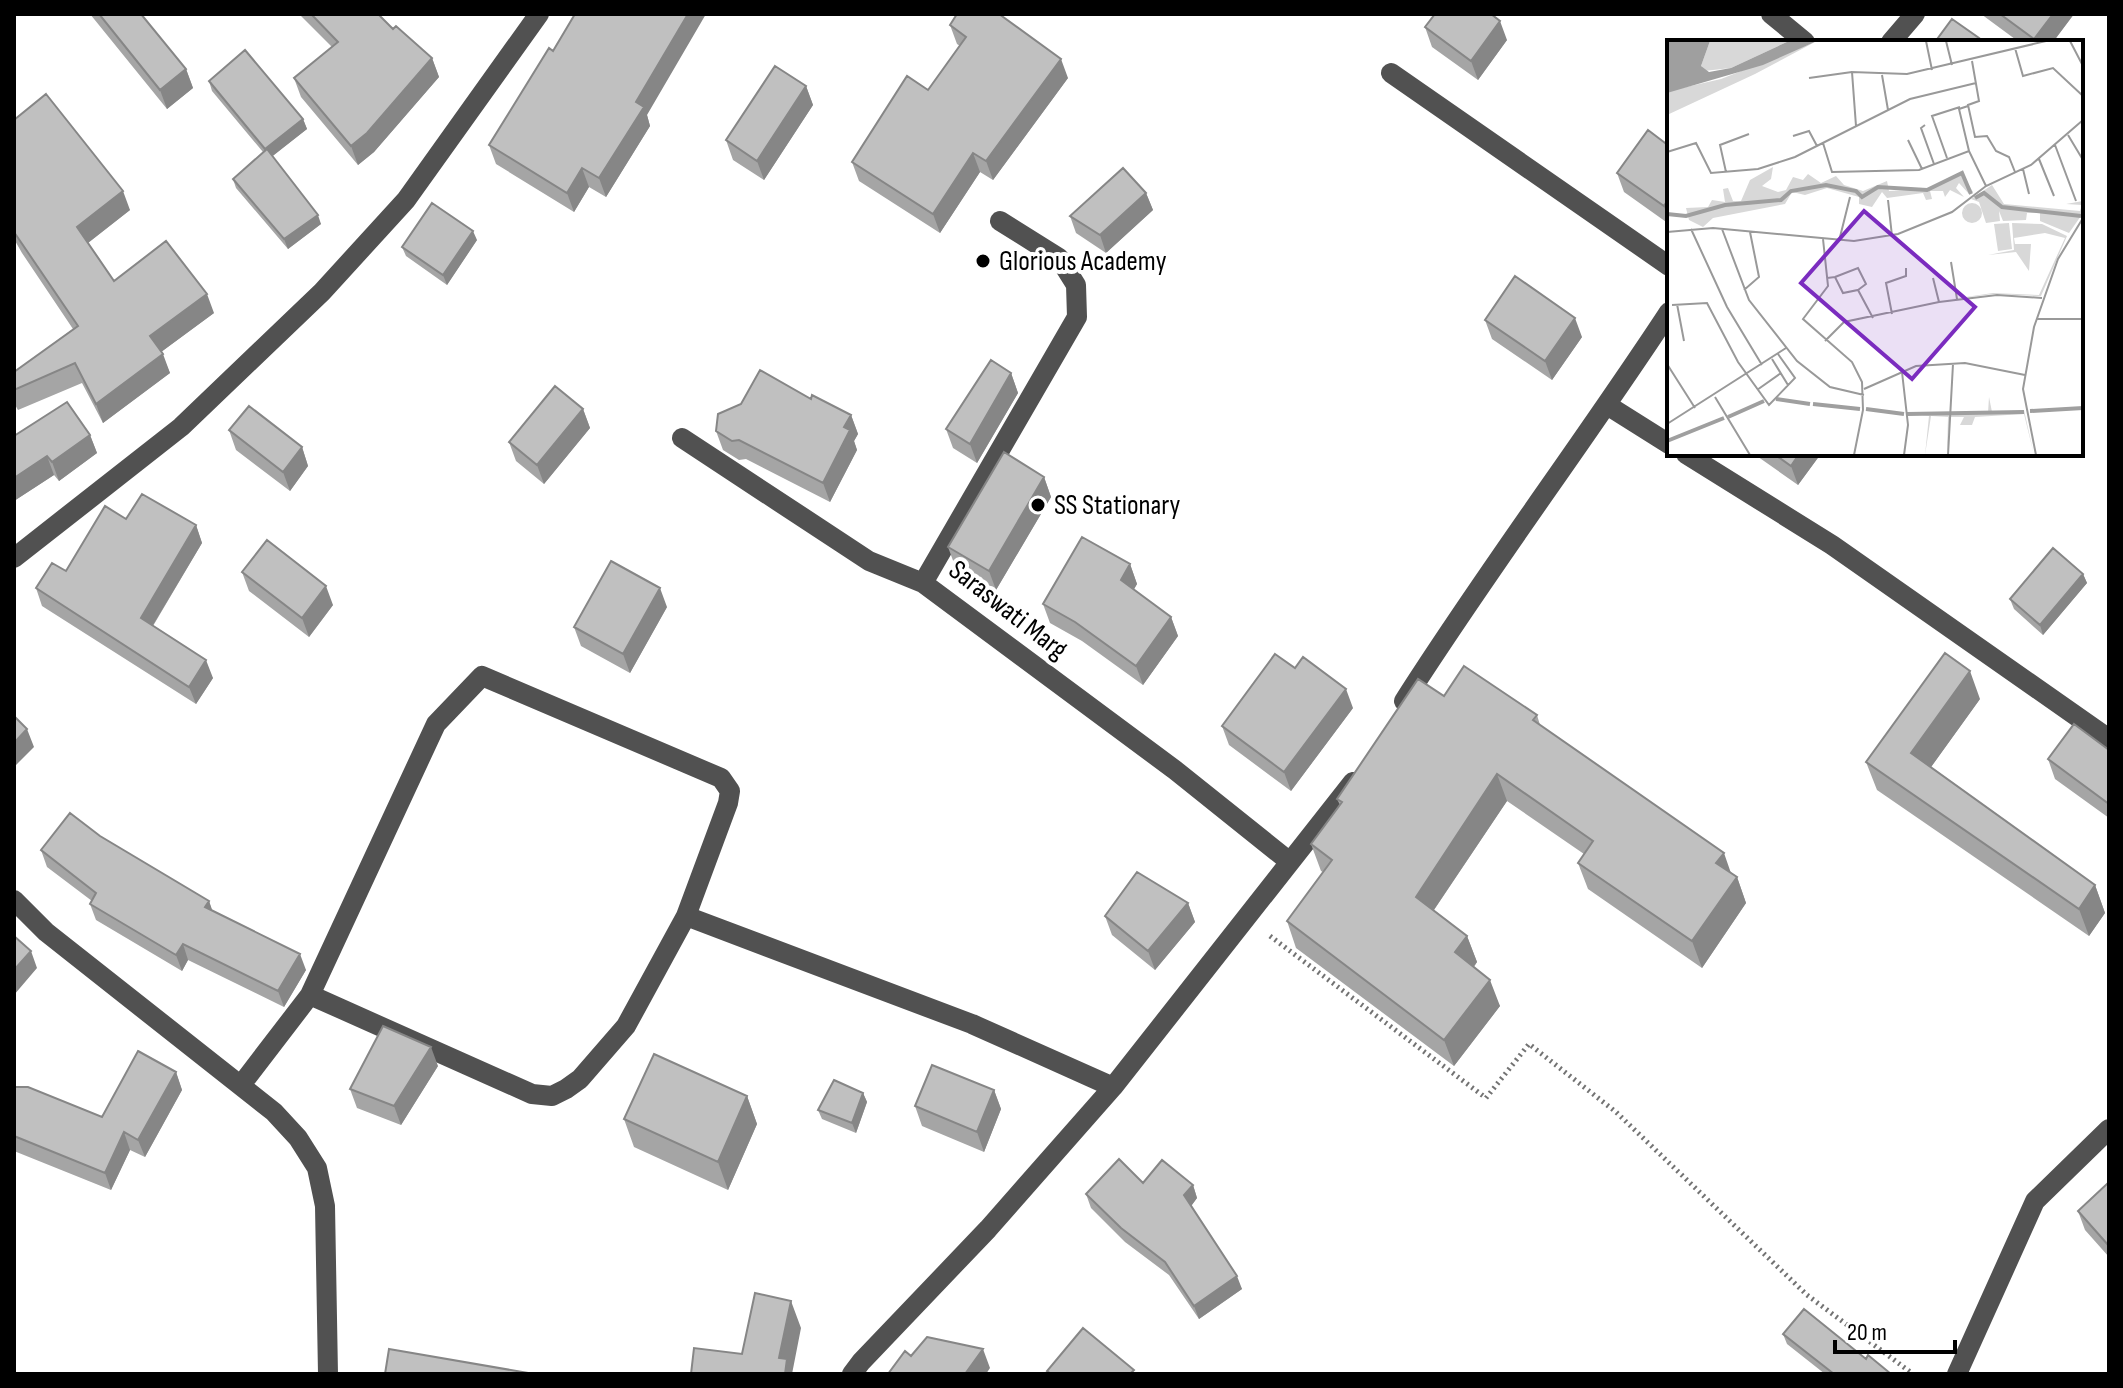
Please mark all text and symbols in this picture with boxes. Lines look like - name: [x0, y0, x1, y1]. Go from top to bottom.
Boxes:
- inset map: [1667, 40, 2083, 456]
- place label: Glorious Academy: [999, 245, 1167, 278]
- marker: Glorious Academy: [974, 252, 992, 270]
- place label: SS Stationary: [1054, 489, 1181, 522]
- marker: SS Stationary: [1029, 496, 1047, 514]
- street label: Saraswati Marg: [942, 553, 1074, 667]
- scale bar: [1835, 1304, 1955, 1354]
- text: 20 m: [1847, 1318, 1887, 1347]

